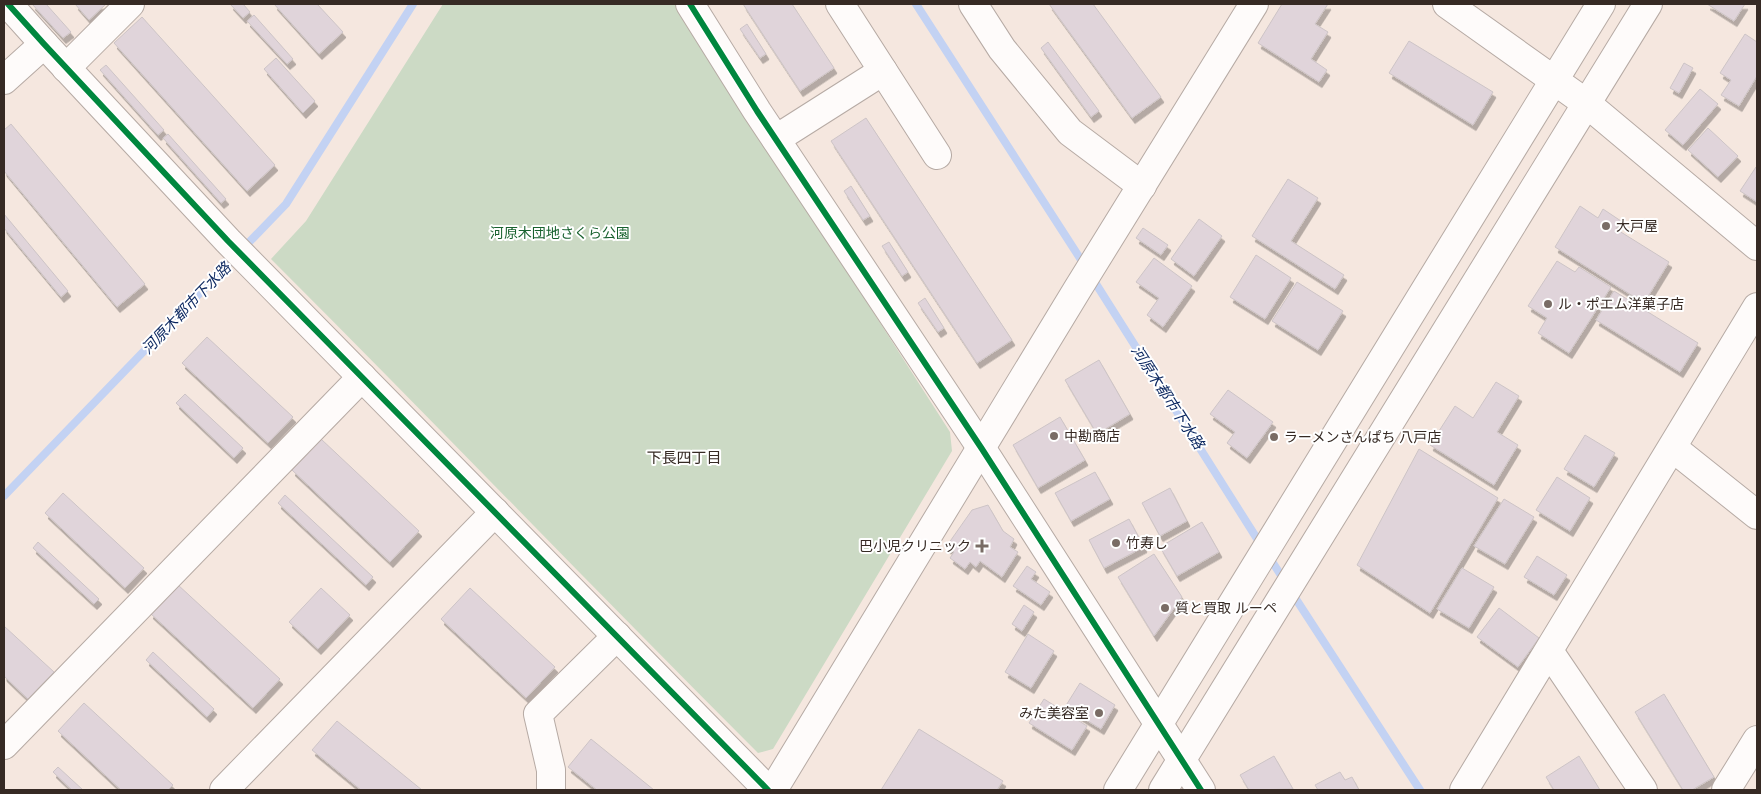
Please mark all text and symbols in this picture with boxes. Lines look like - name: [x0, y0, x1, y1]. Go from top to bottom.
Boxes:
- place label: 大戸屋: [1616, 218, 1658, 234]
- marker: 大戸屋: [1600, 220, 1612, 232]
- park label: 河原木団地さくら公園: [490, 225, 630, 241]
- water label: 河原木都市下水路: [138, 258, 235, 357]
- place label: ル・ポエム洋菓子店: [1558, 296, 1684, 312]
- marker: ル・ポエム洋菓子店: [1542, 298, 1554, 310]
- water label: 河原木都市下水路: [1128, 342, 1209, 454]
- place label: 中勘商店: [1064, 428, 1120, 444]
- place label: ラーメンさんぱち 八戸店: [1284, 429, 1441, 445]
- marker: 中勘商店: [1048, 430, 1060, 442]
- marker: ラーメンさんぱち 八戸店: [1268, 431, 1280, 443]
- district label: 下長四丁目: [646, 449, 722, 466]
- place label: 竹寿し: [1126, 535, 1168, 551]
- marker: 竹寿し: [1110, 537, 1122, 549]
- place label: 巴小児クリニック: [859, 538, 971, 554]
- marker: 巴小児クリニック: [975, 539, 989, 553]
- place label: 質と買取 ルーペ: [1175, 600, 1277, 616]
- marker: 質と買取 ルーペ: [1159, 602, 1171, 614]
- place label: みた美容室: [1019, 705, 1089, 721]
- marker: みた美容室: [1093, 707, 1105, 719]

